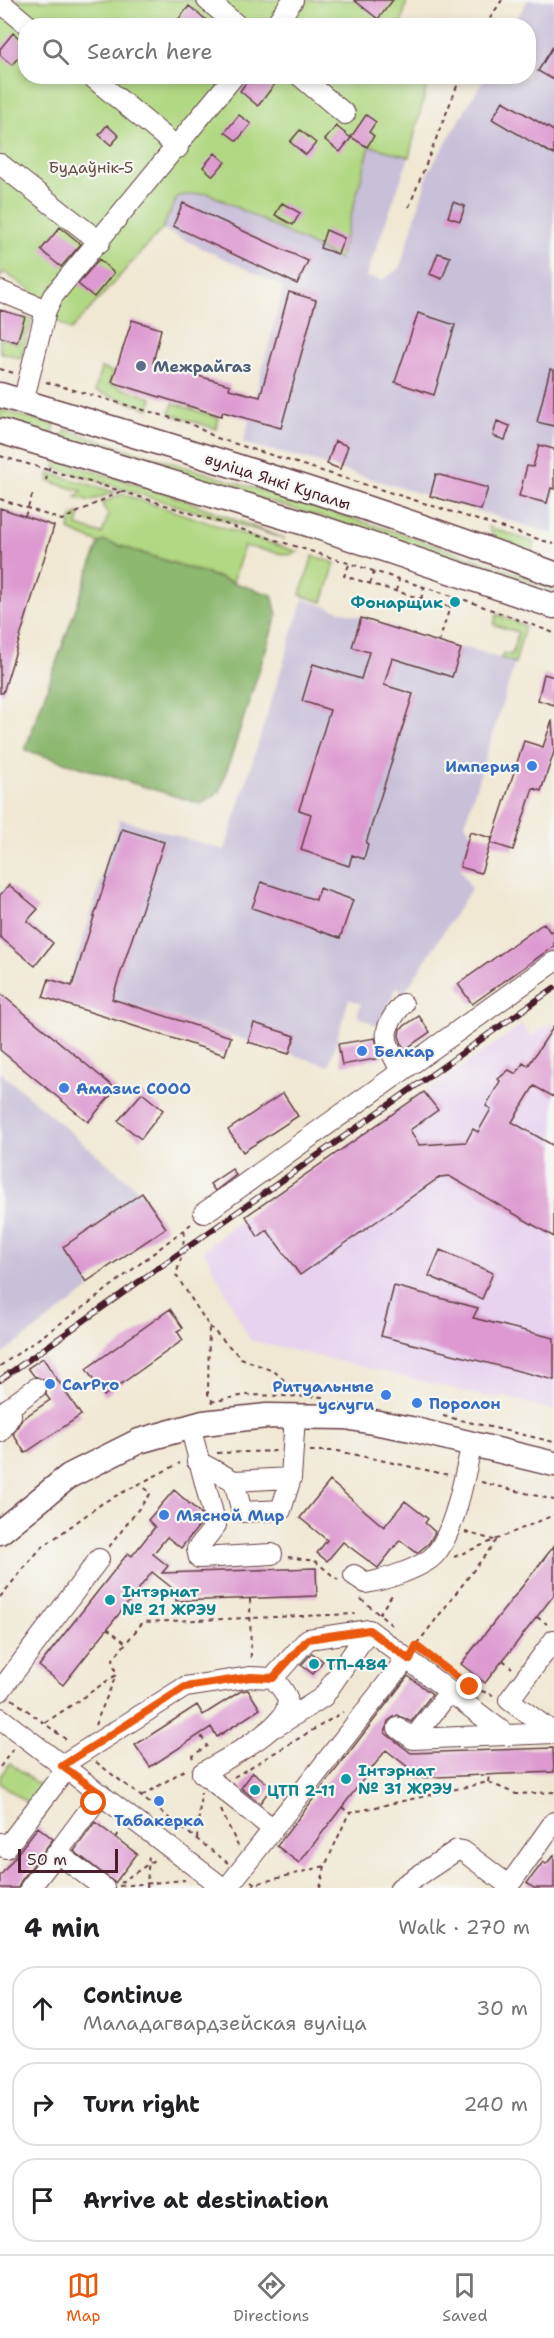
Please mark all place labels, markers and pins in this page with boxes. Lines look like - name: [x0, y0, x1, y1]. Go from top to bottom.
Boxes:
- place label: Межрайгаз: [153, 356, 252, 377]
- marker: Межрайгаз: [134, 359, 148, 373]
- place label: Фонарщик: [351, 592, 443, 613]
- marker: Фонарщик: [448, 595, 462, 609]
- place label: Империя: [445, 756, 520, 777]
- marker: Империя: [525, 759, 539, 773]
- place label: Белкар: [374, 1041, 435, 1062]
- marker: Белкар: [355, 1044, 369, 1058]
- place label: Амазис СООО: [76, 1078, 191, 1099]
- marker: Амазис СООО: [57, 1081, 71, 1095]
- place label: CarPro: [62, 1374, 119, 1395]
- place label: Ритуальные услуги: [273, 1376, 374, 1415]
- marker: CarPro: [43, 1377, 57, 1391]
- marker: Ритуальные услуги: [379, 1388, 393, 1402]
- place label: Поролон: [429, 1393, 501, 1414]
- marker: Поролон: [410, 1396, 424, 1410]
- place label: Мясной Мир: [176, 1505, 285, 1526]
- marker: Мясной Мир: [157, 1508, 171, 1522]
- place label: Інтэрнат № 21 ЖРЭУ: [122, 1581, 216, 1620]
- marker: Інтэрнат № 21 ЖРЭУ: [103, 1593, 117, 1607]
- place label: ТП-484: [326, 1654, 388, 1675]
- marker: ТП-484: [307, 1657, 321, 1671]
- place label: Інтэрнат № 31 ЖРЭУ: [358, 1760, 452, 1799]
- marker: Інтэрнат № 31 ЖРЭУ: [339, 1772, 353, 1786]
- place label: ЦТП 2-11: [267, 1780, 335, 1801]
- marker: ЦТП 2-11: [248, 1783, 262, 1797]
- marker: Табакерка: [152, 1794, 166, 1808]
- place label: Табакерка: [114, 1810, 204, 1831]

